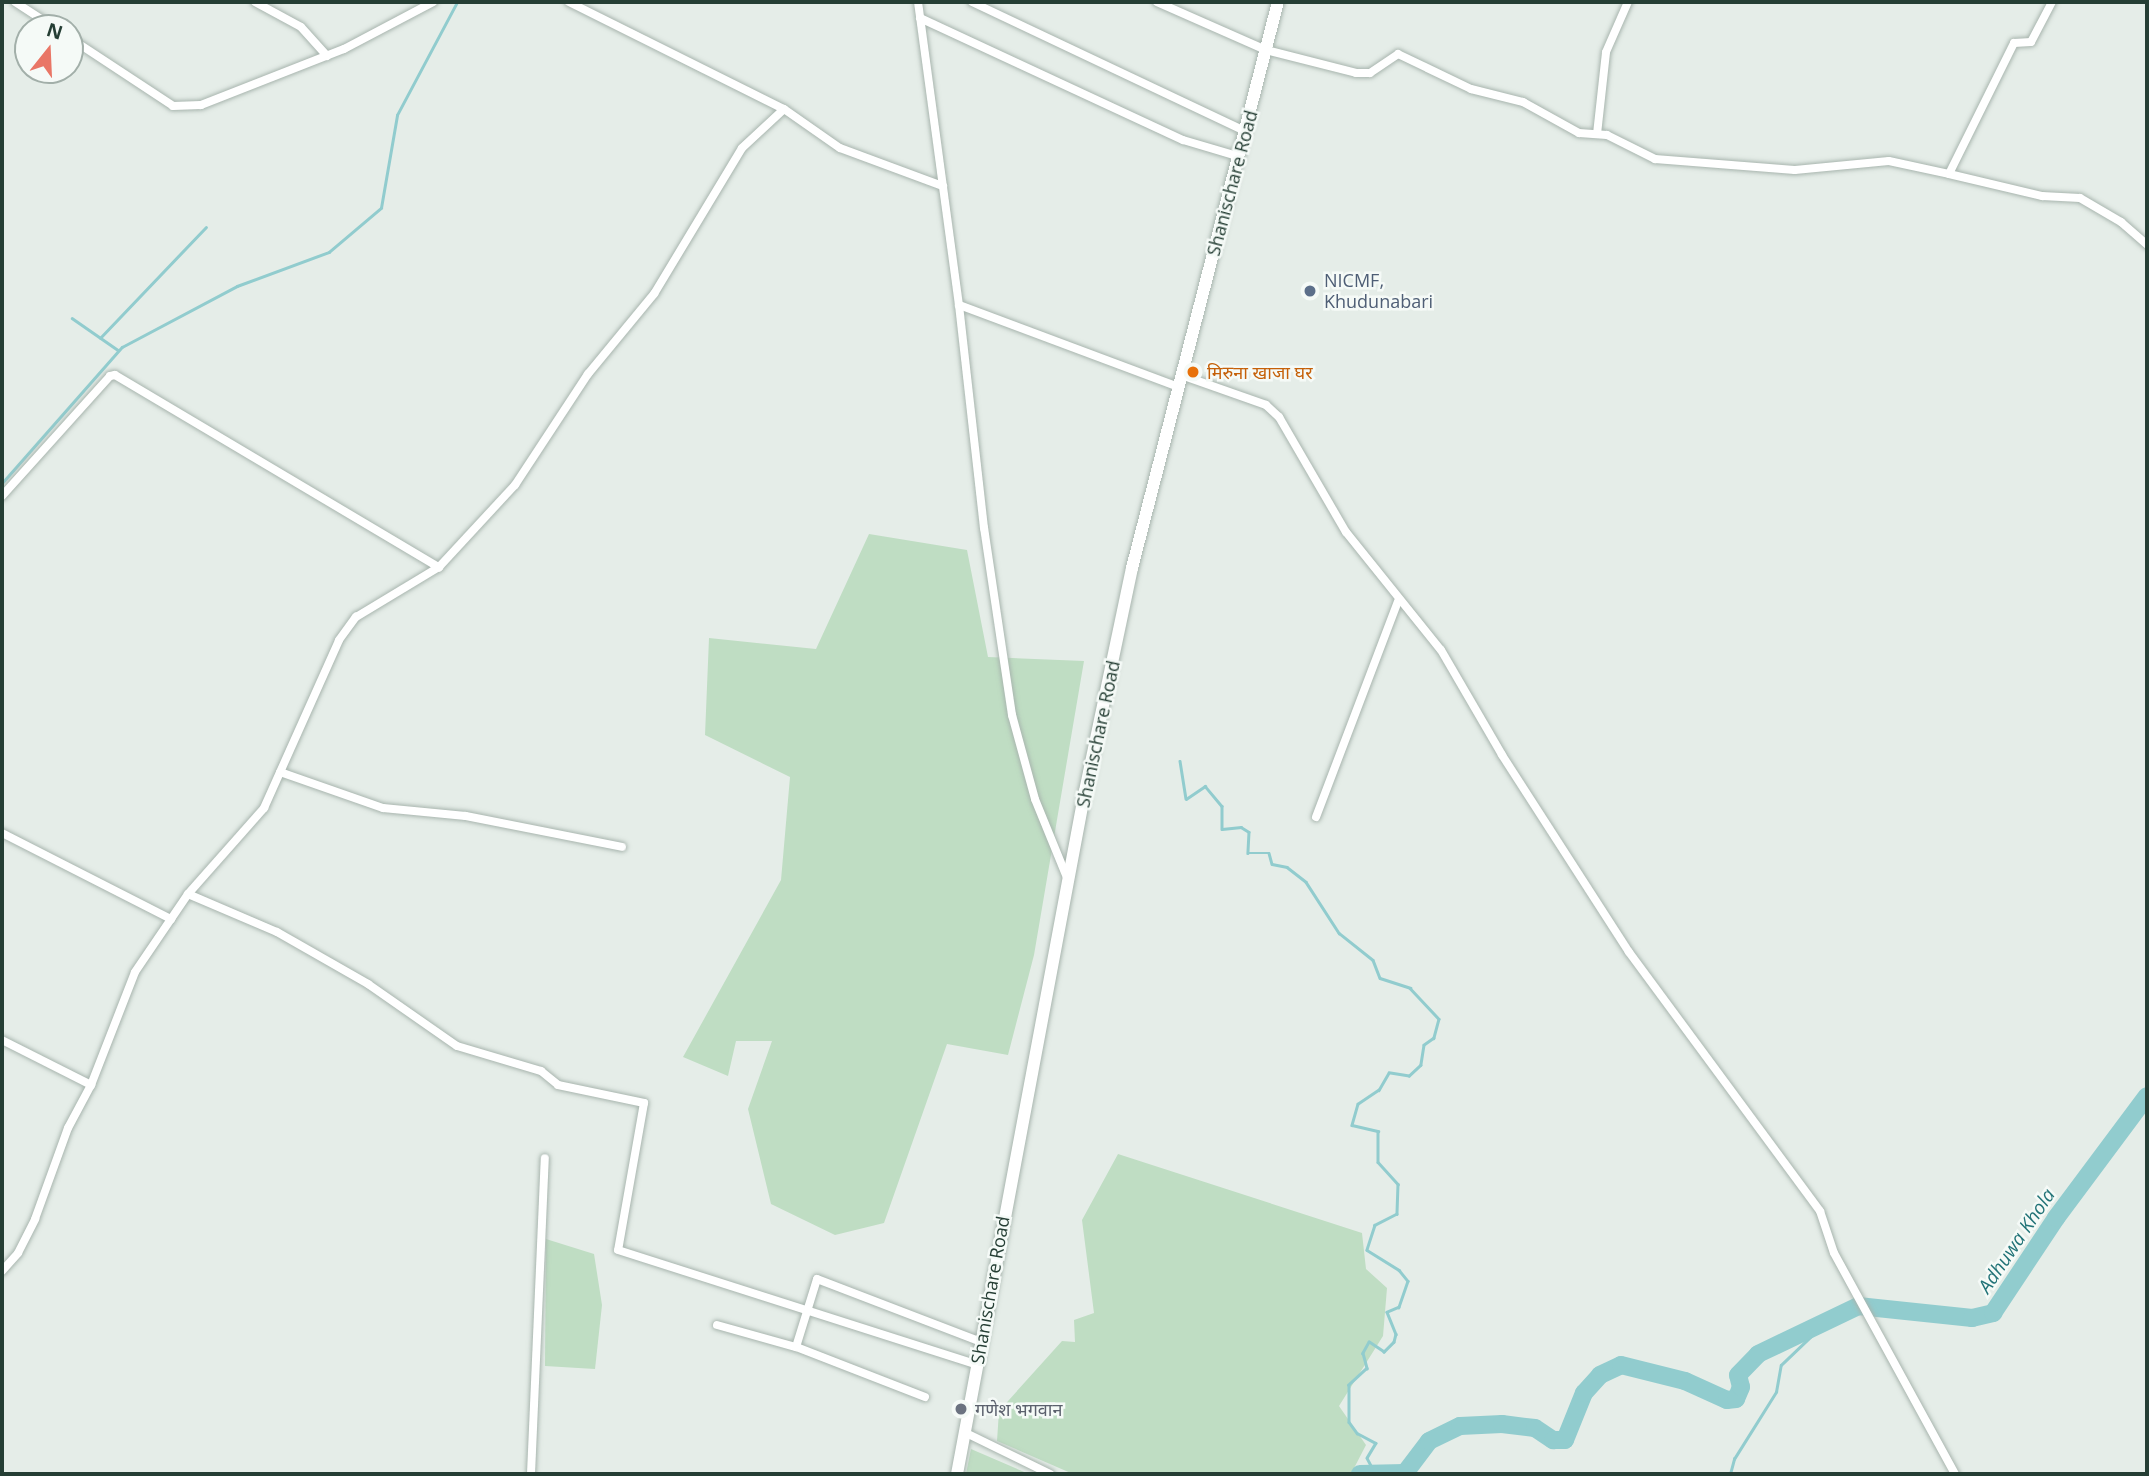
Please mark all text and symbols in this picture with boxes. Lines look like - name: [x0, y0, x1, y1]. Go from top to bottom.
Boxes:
- north arrow: [14, 14, 84, 84]
- text: N: [43, 16, 66, 46]
- street label: Shanischare Road: [1202, 108, 1262, 258]
- place label: NICMF, Khudunabari: [1324, 270, 1433, 312]
- marker: NICMF, Khudunabari: [1302, 283, 1318, 299]
- place label: मिरुना खाजा घर: [1207, 361, 1313, 383]
- marker: मिरुना खाजा घर: [1185, 364, 1201, 380]
- street label: Shanischare Road: [1072, 658, 1124, 810]
- water label: Adhuwa Khola: [1974, 1185, 2060, 1297]
- street label: Shanischare Road: [966, 1214, 1014, 1366]
- place label: गणेश भगवान: [975, 1398, 1063, 1420]
- marker: गणेश भगवान: [953, 1401, 969, 1417]

